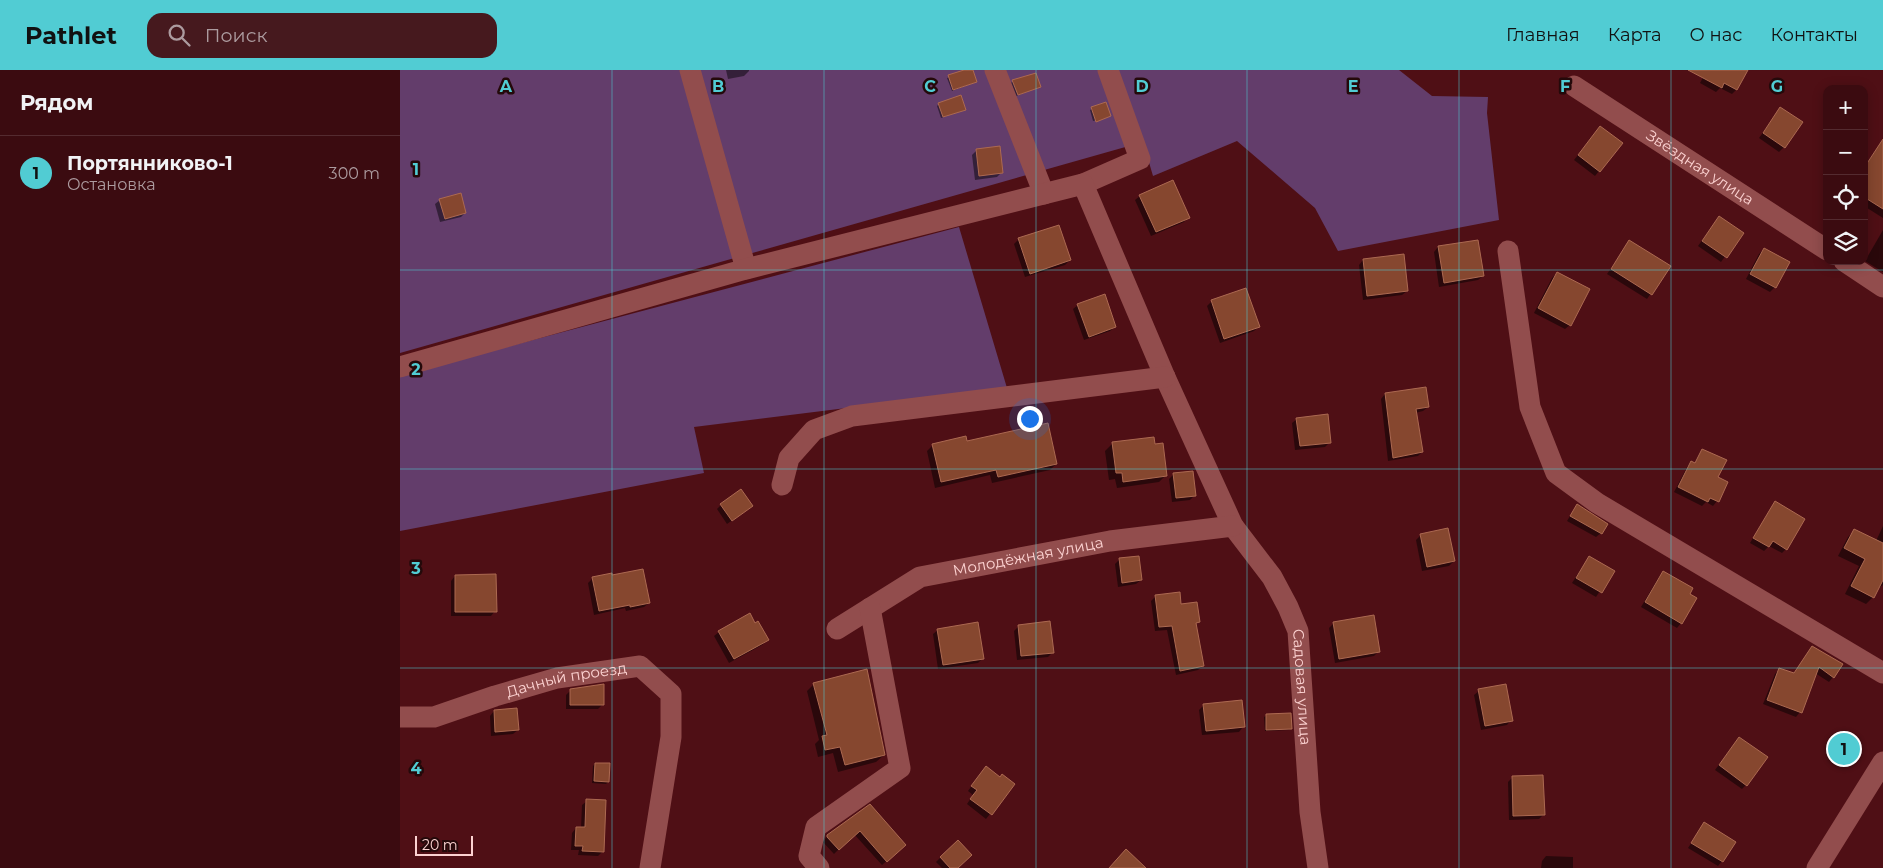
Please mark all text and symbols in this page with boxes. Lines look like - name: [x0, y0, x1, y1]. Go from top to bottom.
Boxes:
- search box: [147, 13, 497, 58]
- text: Pathlet: [25, 21, 117, 50]
- icon: search: [165, 21, 193, 49]
- text: Поиск: [205, 24, 267, 47]
- text: Главная: [1506, 24, 1580, 46]
- text: Карта: [1608, 24, 1662, 46]
- text: О нас: [1690, 24, 1742, 46]
- text: Контакты: [1770, 24, 1858, 46]
- text: A: [499, 77, 513, 96]
- text: B: [712, 77, 724, 96]
- text: C: [924, 77, 936, 96]
- text: D: [1135, 77, 1149, 96]
- text: E: [1348, 77, 1358, 96]
- text: F: [1560, 77, 1570, 96]
- text: G: [1771, 77, 1783, 96]
- map controls: [1823, 85, 1868, 265]
- button: +: [1823, 85, 1868, 130]
- text: Рядом: [20, 90, 93, 115]
- street label: Звёздная улица: [1643, 125, 1757, 209]
- button: −: [1823, 130, 1868, 175]
- text: Портянниково-1: [67, 152, 233, 175]
- text: 1: [413, 160, 419, 179]
- text: 1: [33, 164, 39, 183]
- text: 300 m: [329, 164, 380, 183]
- text: Остановка: [67, 175, 156, 194]
- button: locate: [1823, 175, 1868, 220]
- button: layers: [1823, 220, 1868, 265]
- text: 2: [411, 360, 421, 379]
- your location: [1017, 406, 1043, 432]
- street label: Молодёжная улица: [951, 532, 1105, 580]
- text: 3: [410, 559, 421, 578]
- street label: Садовая улица: [1289, 628, 1316, 746]
- street label: Дачный проезд: [504, 658, 628, 701]
- pin: 1: [1828, 730, 1860, 768]
- text: 4: [410, 759, 422, 778]
- scale bar: [415, 833, 472, 856]
- text: 20 m: [422, 836, 458, 854]

